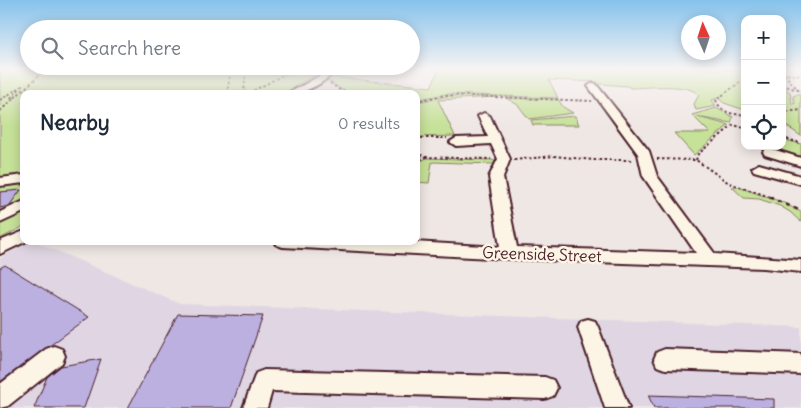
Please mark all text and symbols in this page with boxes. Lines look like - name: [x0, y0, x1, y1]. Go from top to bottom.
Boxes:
- north arrow: [681, 15, 726, 60]
- map controls: [741, 15, 786, 150]
- button: +: [741, 15, 786, 60]
- search box: [20, 20, 420, 75]
- icon: search: [38, 34, 66, 62]
- text: Search here: [78, 36, 181, 60]
- button: −: [741, 60, 786, 105]
- button: locate: [741, 105, 786, 150]
- text: Nearby: [40, 109, 110, 136]
- text: 0 results: [338, 113, 400, 133]
- street label: Greenside Street: [482, 242, 603, 266]

